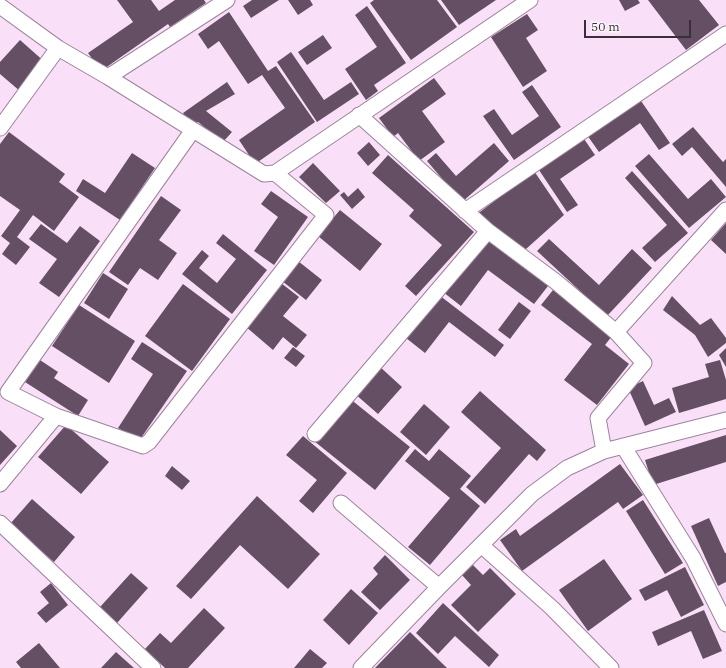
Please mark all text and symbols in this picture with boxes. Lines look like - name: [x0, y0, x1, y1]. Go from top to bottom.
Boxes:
- scale bar: [586, 12, 693, 38]
- text: 50 m: [591, 19, 620, 34]

